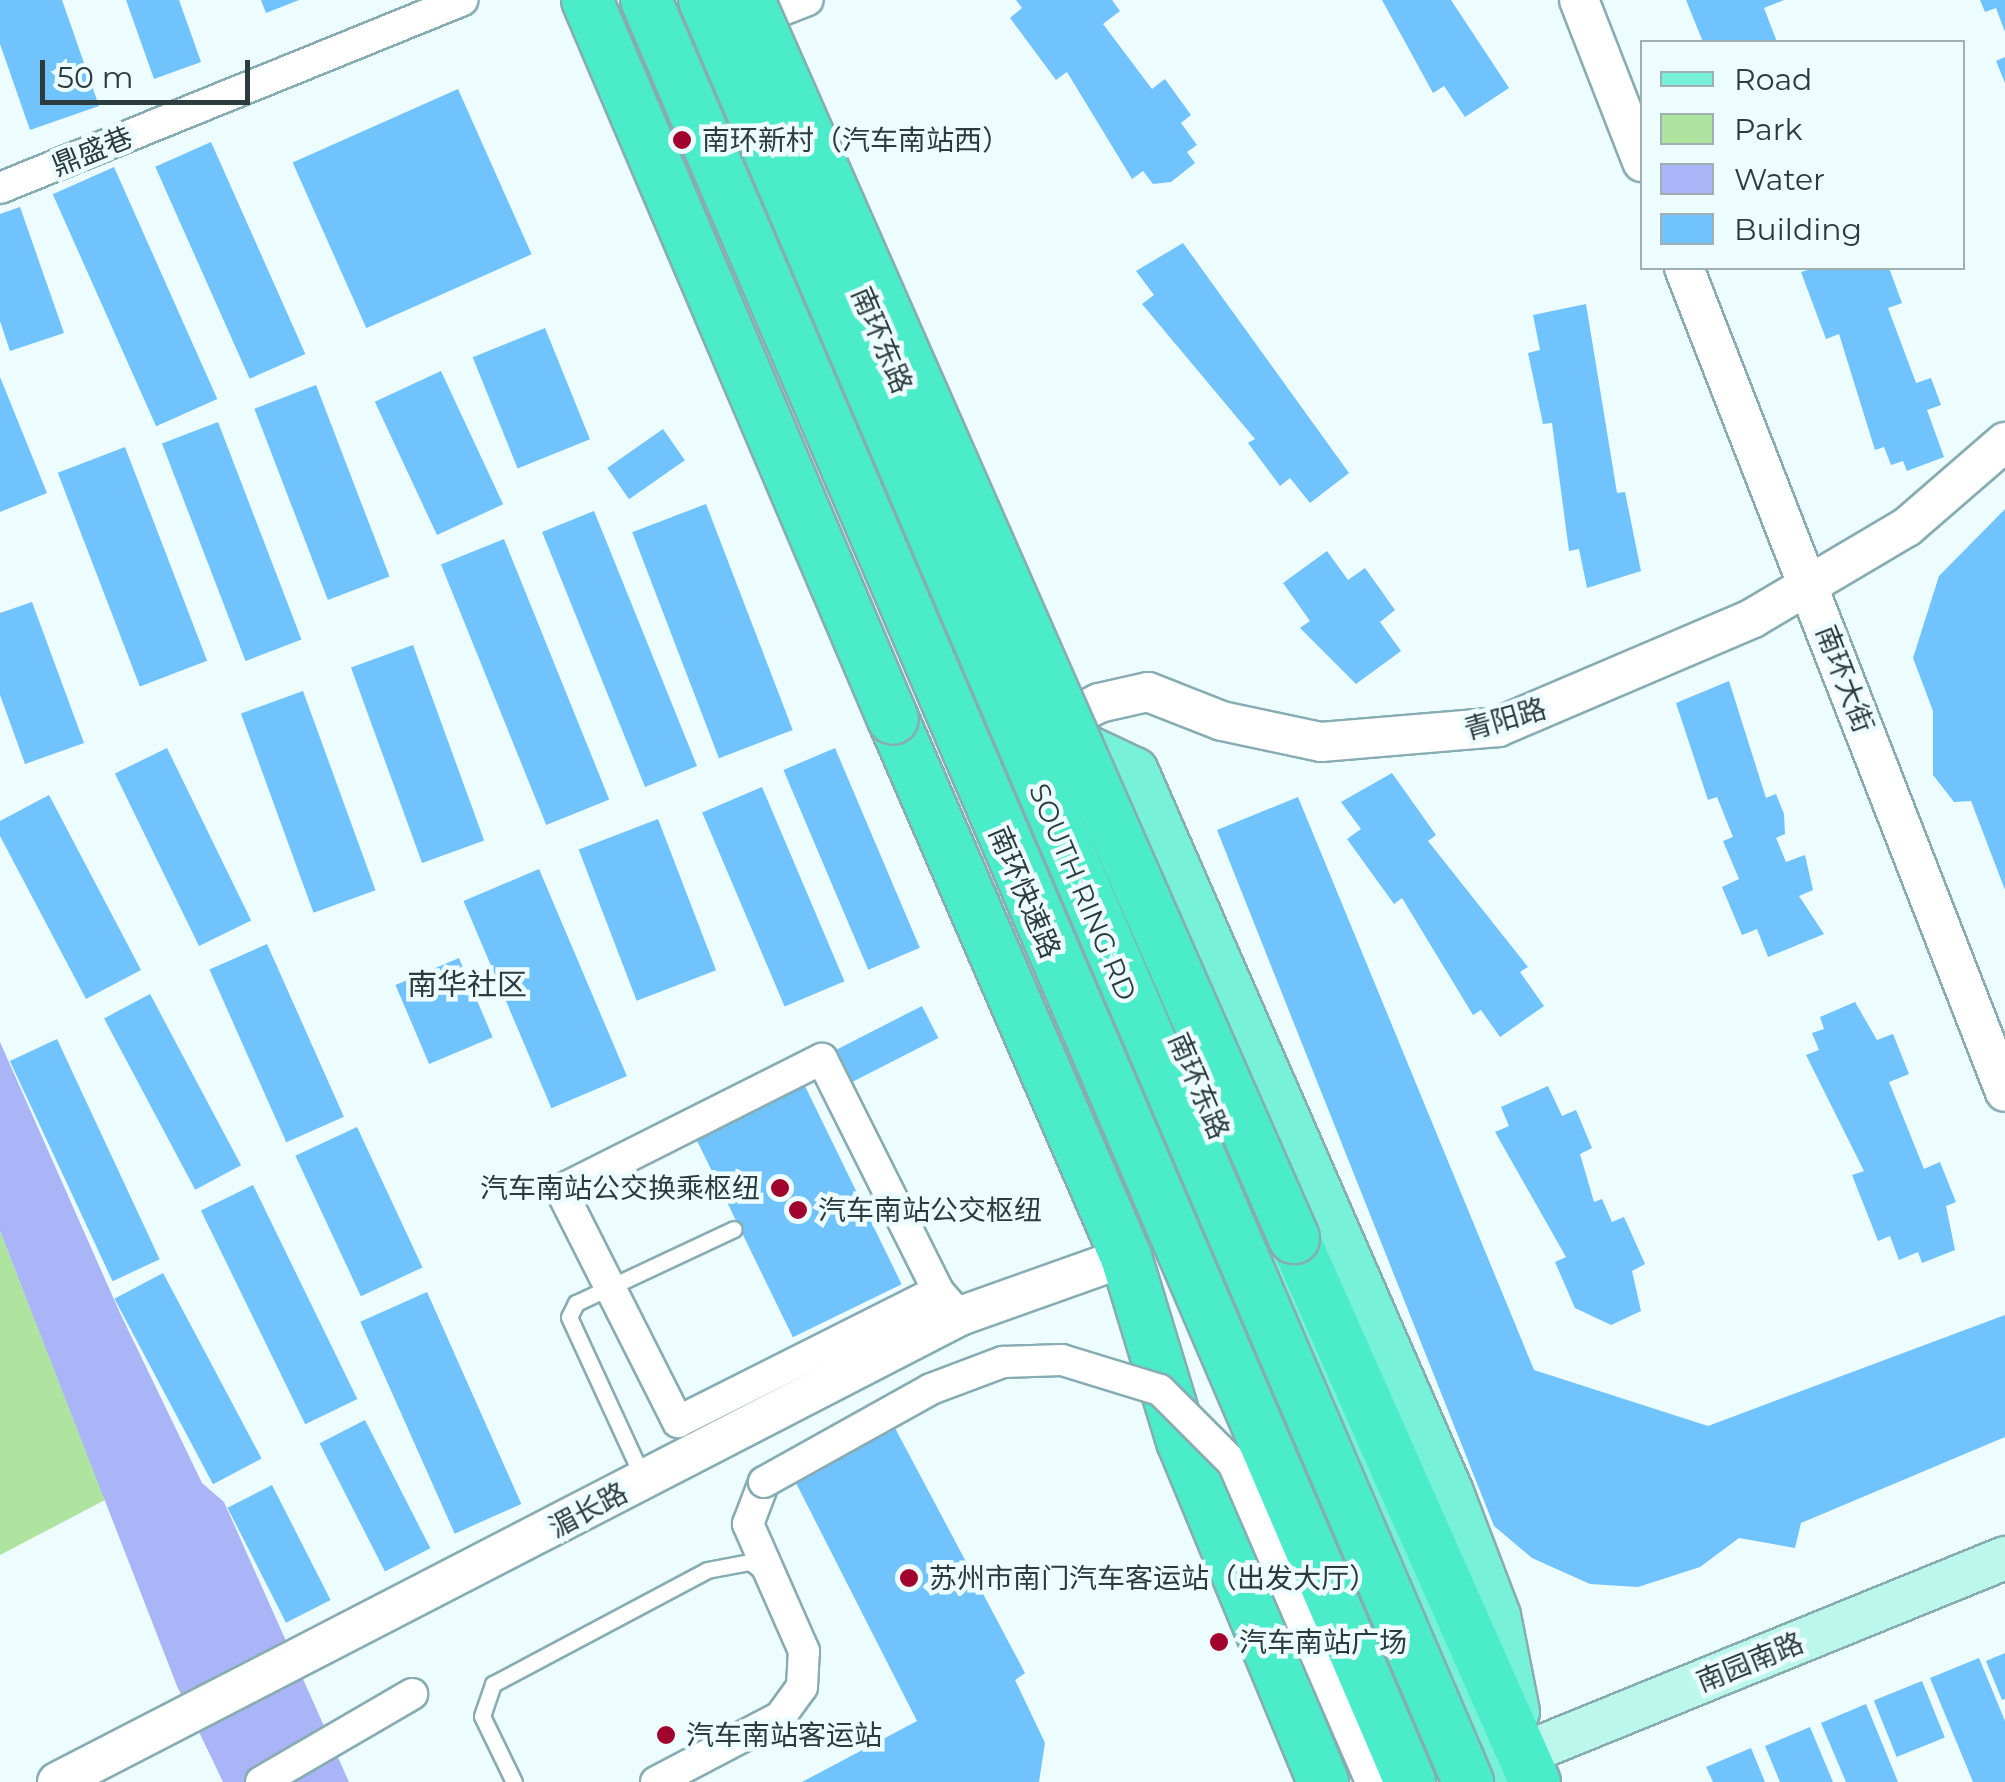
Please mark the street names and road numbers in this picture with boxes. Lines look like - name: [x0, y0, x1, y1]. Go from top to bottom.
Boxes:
- street label: 鼎盛巷: [47, 120, 137, 182]
- street label: 南环东路: [845, 282, 919, 398]
- street label: 南环大街: [1809, 621, 1881, 737]
- street label: 青阳路: [1460, 691, 1550, 747]
- street label: SOUTH RING RD: [1022, 778, 1144, 1006]
- street label: 南环快速路: [982, 821, 1068, 963]
- street label: 南环东路: [1162, 1028, 1236, 1144]
- street label: 湄长路: [543, 1475, 633, 1545]
- street label: 南园南路: [1692, 1625, 1808, 1699]

